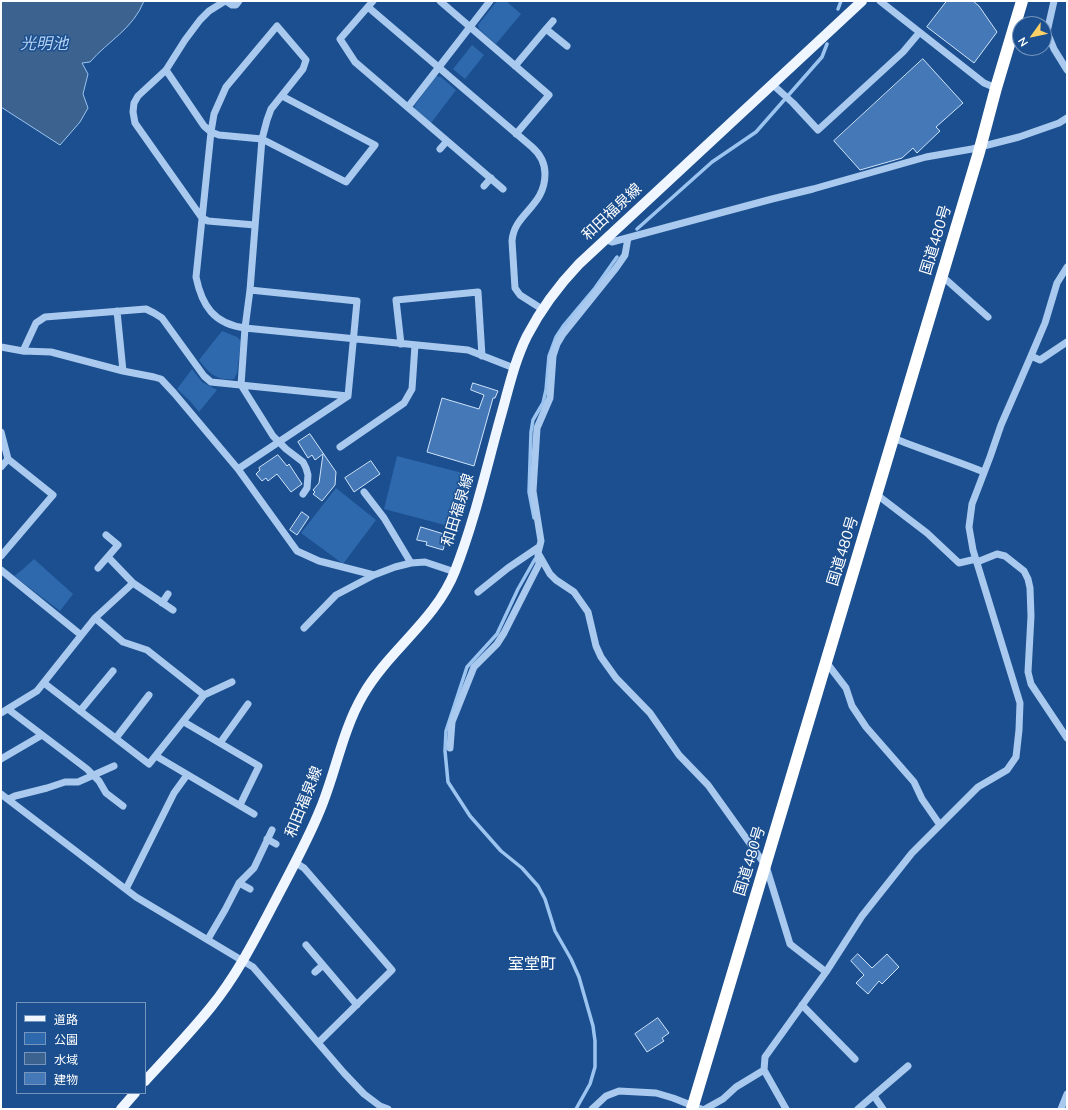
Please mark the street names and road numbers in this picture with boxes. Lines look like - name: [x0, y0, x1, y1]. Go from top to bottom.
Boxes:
- street label: 和田福泉線: [578, 180, 646, 244]
- street label: 国道480号: [917, 203, 955, 277]
- street label: 和田福泉線: [438, 472, 478, 548]
- street label: 国道480号: [824, 514, 862, 588]
- street label: 和田福泉線: [282, 764, 326, 840]
- street label: 国道480号: [731, 824, 769, 898]

